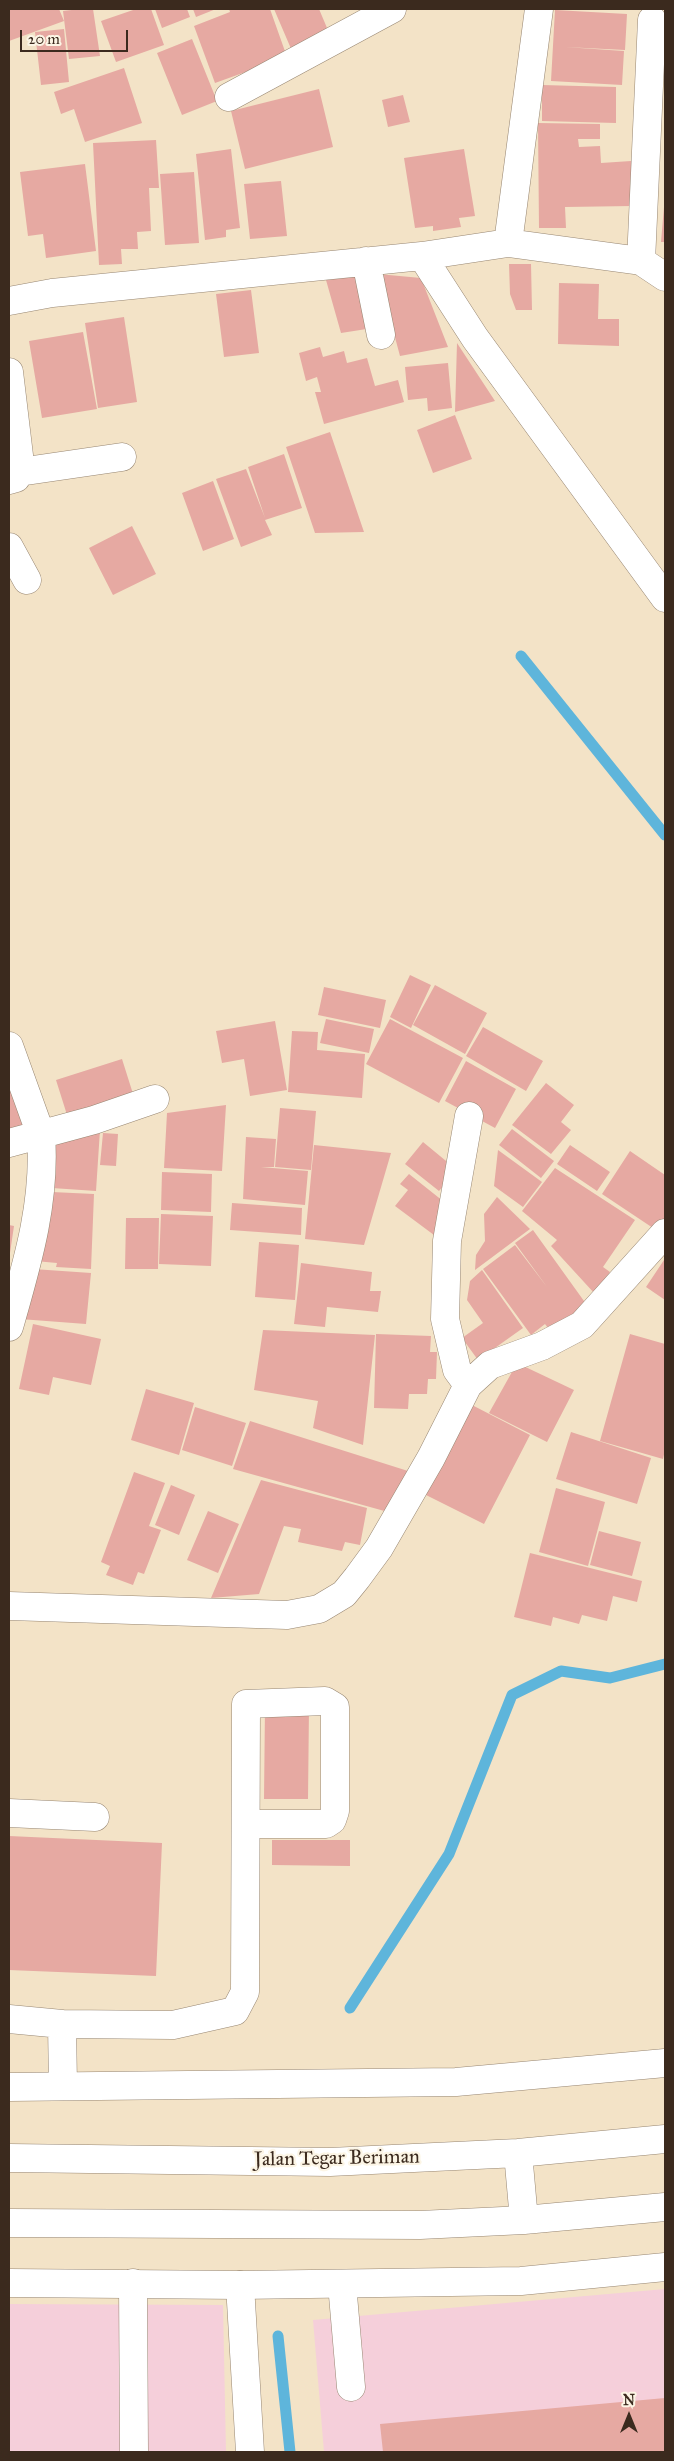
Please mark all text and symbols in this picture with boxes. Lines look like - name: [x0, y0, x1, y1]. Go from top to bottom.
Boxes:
- scale bar: [22, 20, 130, 52]
- text: 20 m: [28, 30, 60, 48]
- street label: Jalan Tegar Beriman: [254, 2146, 420, 2172]
- north arrow: [604, 2391, 654, 2441]
- text: N: [623, 2392, 635, 2409]

